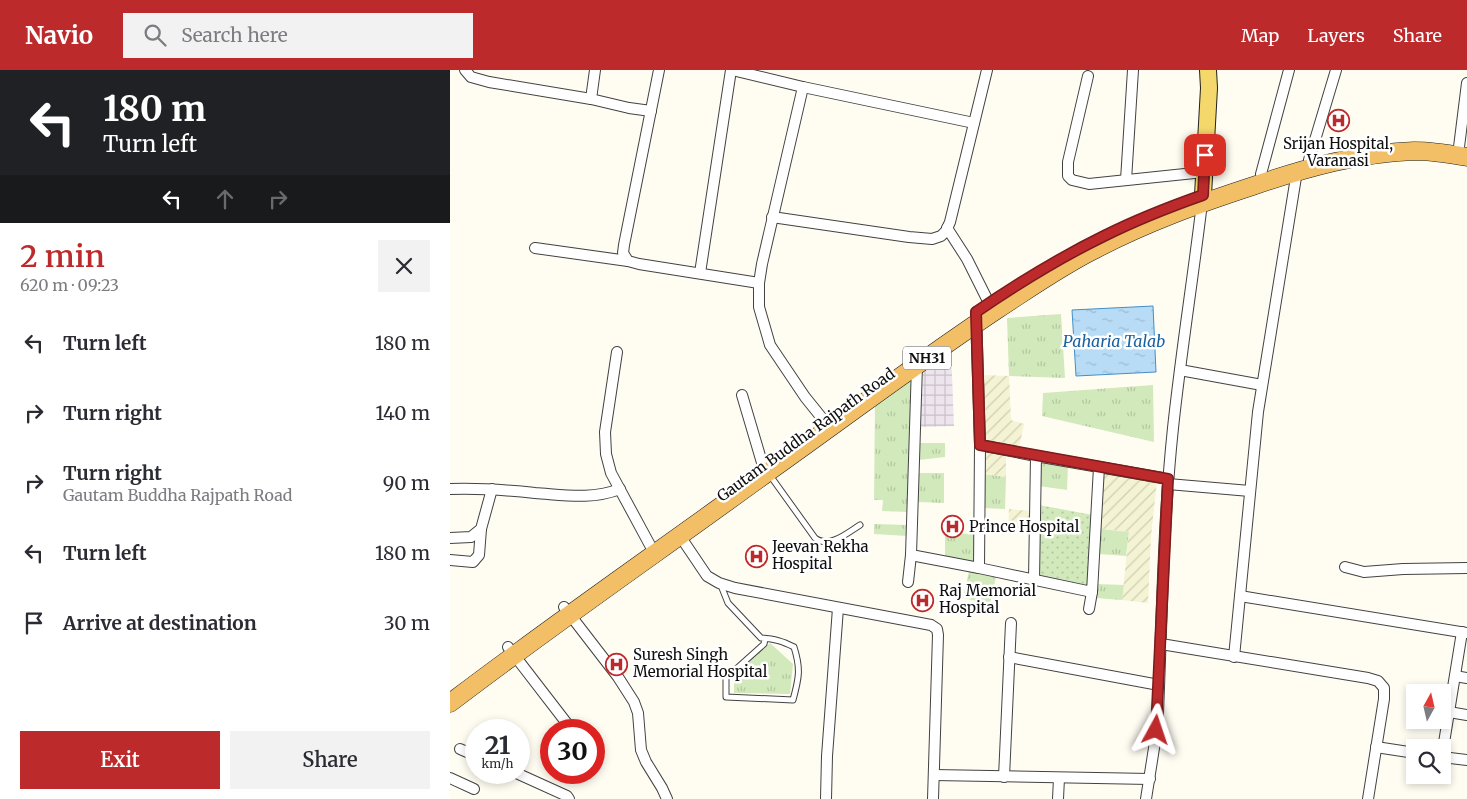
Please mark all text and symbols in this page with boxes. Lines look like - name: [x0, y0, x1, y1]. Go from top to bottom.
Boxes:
- search box: [123, 13, 473, 58]
- text: Navio: [25, 20, 93, 51]
- icon: search: [141, 21, 169, 49]
- text: Search here: [181, 23, 288, 47]
- text: Map: [1241, 24, 1279, 47]
- text: Layers: [1307, 24, 1365, 47]
- text: Share: [1393, 24, 1442, 47]
- text: 180 m: [103, 87, 206, 131]
- icon: left: [20, 90, 85, 155]
- hospital icon: Srijan Hospital, Varanasi: [1326, 109, 1350, 133]
- text: Turn left: [103, 130, 197, 158]
- pin: [1184, 134, 1226, 176]
- place label: Srijan Hospital, Varanasi: [1283, 134, 1393, 170]
- icon: arrive: [1191, 141, 1219, 169]
- icon: left: [158, 185, 186, 213]
- icon: ahead: [211, 185, 239, 213]
- icon: right: [264, 185, 292, 213]
- text: 2 min: [20, 237, 105, 275]
- button: close: [378, 240, 430, 292]
- text: 620 m · 09:23: [20, 275, 119, 295]
- icon: left: [20, 329, 48, 357]
- text: Turn left: [63, 331, 147, 355]
- text: 180 m: [375, 331, 430, 355]
- water label: Paharia Talab: [1063, 331, 1165, 351]
- road number: NH31: [903, 346, 951, 370]
- street label: Gautam Buddha Rajpath Road: [713, 364, 898, 505]
- icon: right: [20, 399, 48, 427]
- text: Turn right: [63, 401, 162, 425]
- text: 140 m: [375, 401, 430, 425]
- text: Turn right: [63, 461, 162, 485]
- icon: right: [20, 469, 48, 497]
- text: 90 m: [383, 471, 430, 495]
- text: Gautam Buddha Rajpath Road: [63, 485, 292, 505]
- hospital icon: Prince Hospital: [941, 515, 965, 539]
- place label: Prince Hospital: [969, 517, 1080, 536]
- place label: Jeevan Rekha Hospital: [771, 537, 869, 573]
- icon: left: [20, 539, 48, 567]
- text: Turn left: [63, 541, 147, 565]
- text: 180 m: [375, 541, 430, 565]
- hospital icon: Jeevan Rekha Hospital: [744, 544, 768, 568]
- place label: Raj Memorial Hospital: [939, 581, 1036, 617]
- hospital icon: Raj Memorial Hospital: [911, 588, 935, 612]
- icon: arrive: [20, 609, 48, 637]
- text: Arrive at destination: [63, 611, 257, 635]
- text: 30 m: [384, 611, 430, 635]
- place label: Suresh Singh Memorial Hospital: [633, 645, 768, 681]
- hospital icon: Suresh Singh Memorial Hospital: [605, 652, 629, 676]
- north arrow: [1406, 684, 1451, 729]
- map controls: [1406, 684, 1451, 784]
- position arrow: [1129, 703, 1181, 755]
- speed limit sign: 30: [540, 719, 605, 784]
- text: 21: [485, 729, 510, 761]
- button: Exit: [20, 731, 220, 789]
- button: Share: [230, 731, 430, 789]
- button: search: [1406, 739, 1451, 784]
- text: km/h: [482, 756, 513, 771]

